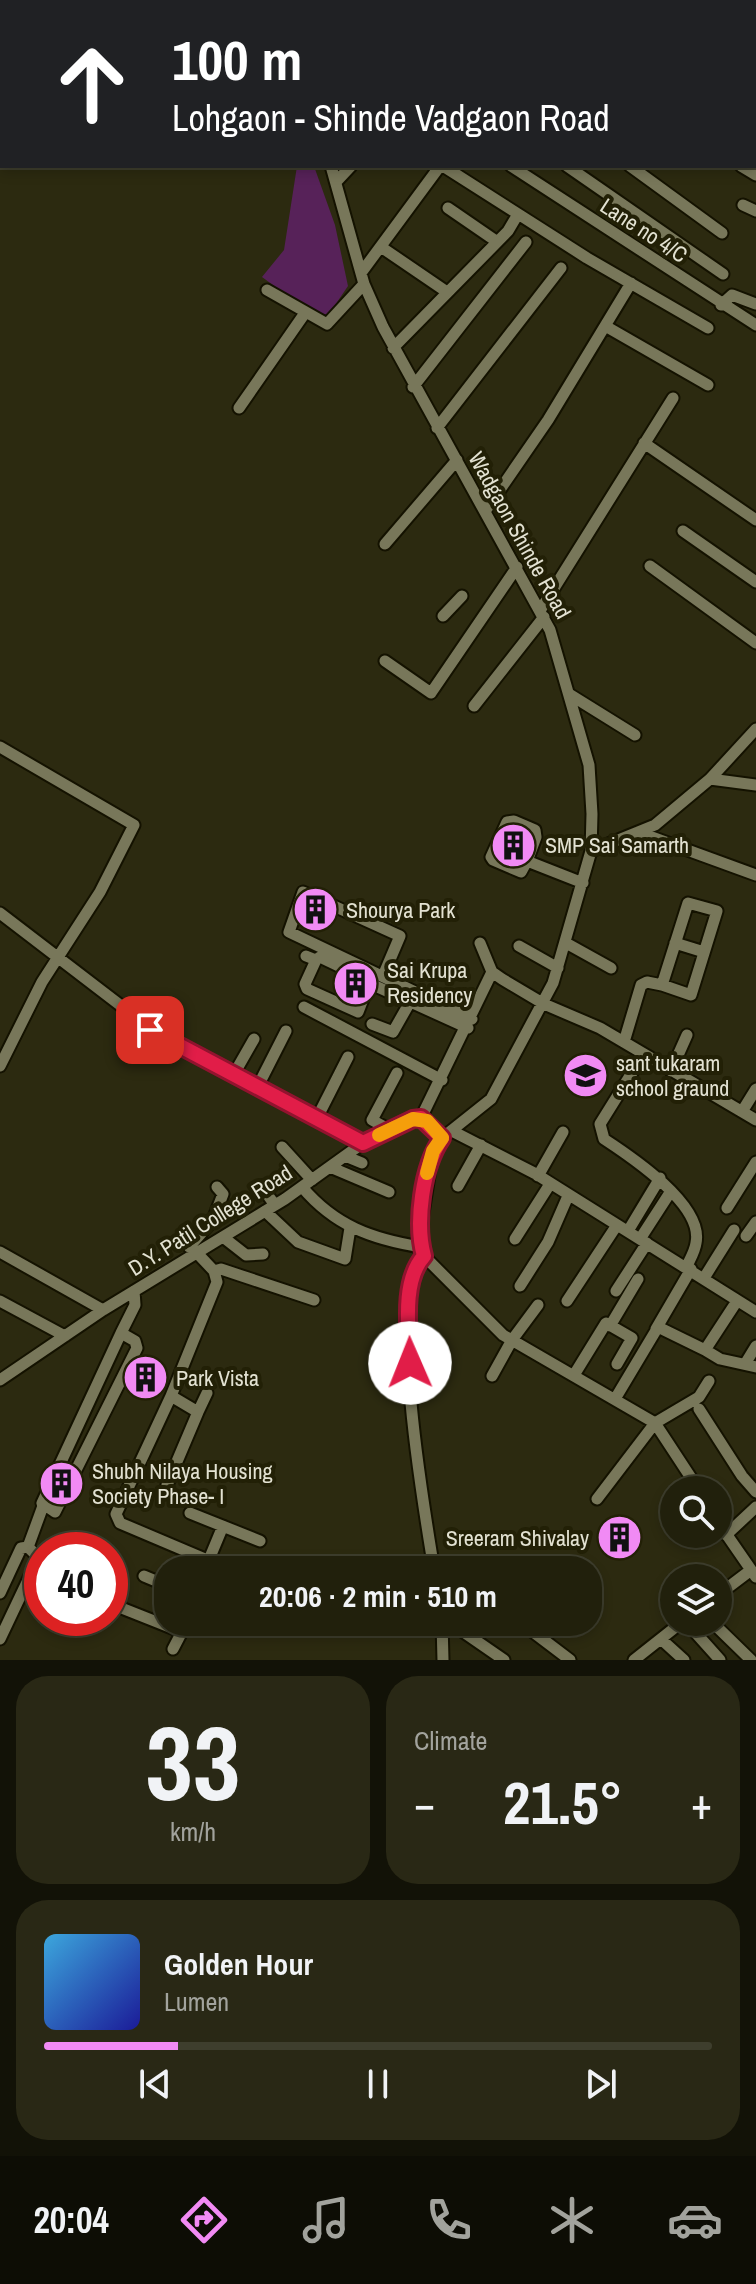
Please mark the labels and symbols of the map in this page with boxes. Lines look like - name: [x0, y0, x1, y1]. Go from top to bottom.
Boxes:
- street label: Lane no 4/C: [595, 191, 693, 269]
- street label: Wadgaon Shinde Road: [462, 446, 578, 624]
- building icon: SMP Sai Samarth: [490, 821, 538, 869]
- place label: SMP Sai Samarth: [545, 830, 689, 860]
- building icon: Shourya Park: [291, 886, 339, 934]
- place label: Shourya Park: [346, 895, 456, 925]
- place label: Sai Krupa Residency: [387, 955, 472, 1010]
- building icon: Sai Krupa Residency: [332, 959, 380, 1007]
- pin: [116, 996, 184, 1064]
- place label: sant tukaram school graund: [616, 1048, 729, 1103]
- school or university icon: sant tukaram school graund: [561, 1052, 609, 1100]
- street label: D.Y. Patil College Road: [122, 1157, 298, 1283]
- position arrow: [368, 1321, 452, 1405]
- building icon: Park Vista: [121, 1354, 169, 1402]
- place label: Park Vista: [176, 1363, 259, 1393]
- place label: Shubh Nilaya Housing Society Phase- I: [92, 1456, 273, 1511]
- building icon: Shubh Nilaya Housing Society Phase- I: [37, 1460, 85, 1508]
- building icon: Sreeram Shivalay: [596, 1514, 644, 1562]
- place label: Sreeram Shivalay: [446, 1523, 589, 1553]
- speed limit sign: 40: [24, 1532, 128, 1636]

